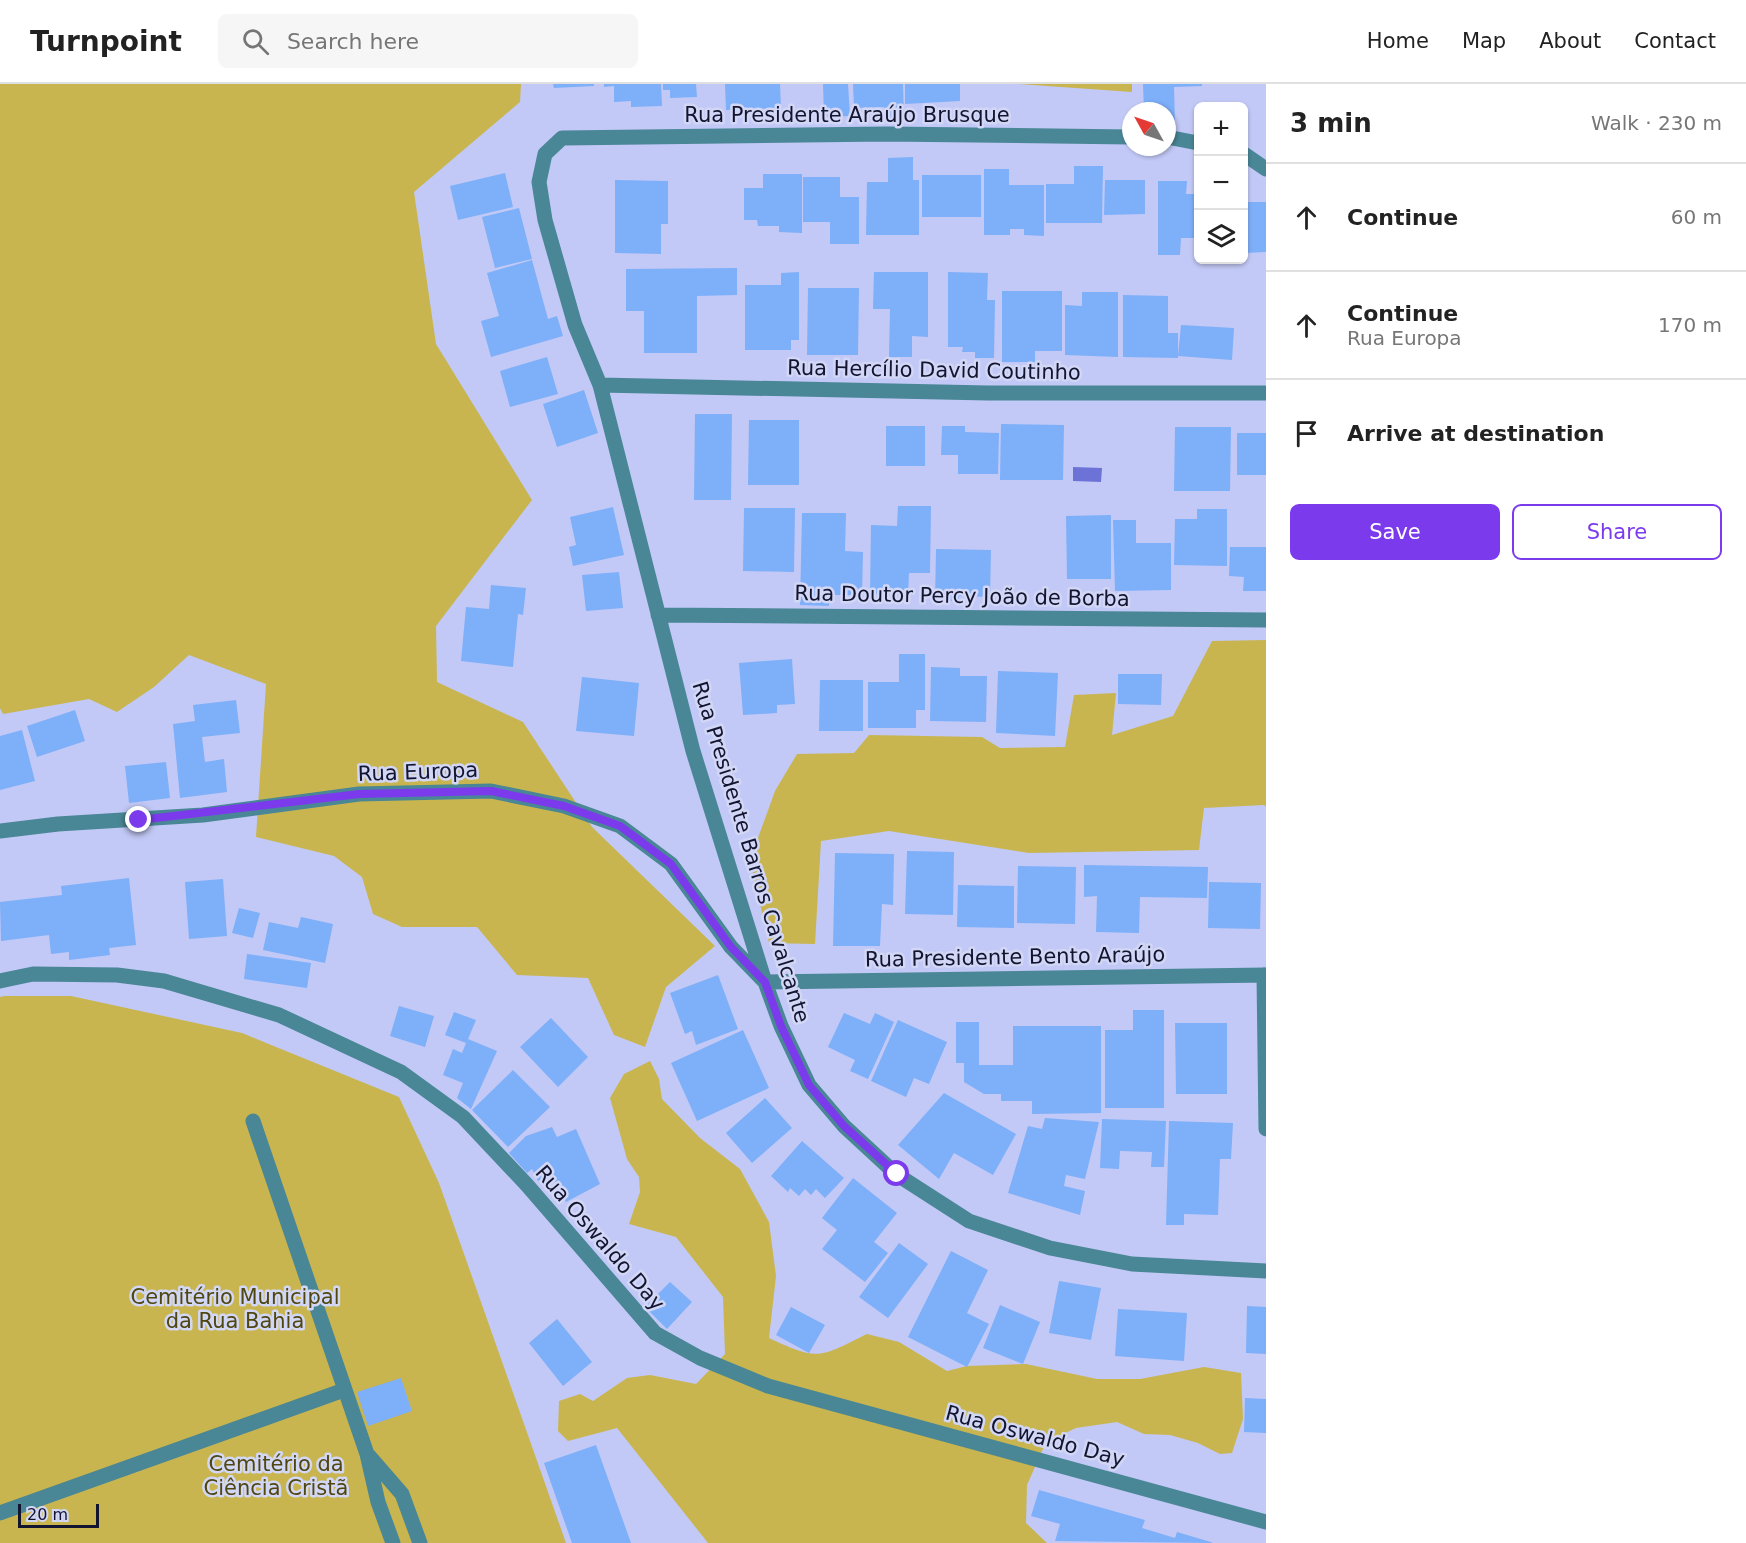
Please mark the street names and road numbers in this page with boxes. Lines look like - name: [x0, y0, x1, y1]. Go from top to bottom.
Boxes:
- street label: Rua Presidente Araújo Brusque: [684, 103, 1010, 127]
- street label: Rua Hercílio David Coutinho: [787, 355, 1081, 385]
- street label: Rua Doutor Percy João de Borba: [794, 581, 1130, 611]
- street label: Rua Presidente Barros Cavalcante: [688, 678, 814, 1026]
- street label: Rua Europa: [357, 758, 479, 786]
- street label: Rua Presidente Bento Araújo: [865, 942, 1165, 972]
- street label: Rua Oswaldo Day: [531, 1161, 669, 1315]
- street label: Rua Oswaldo Day: [943, 1401, 1127, 1471]

